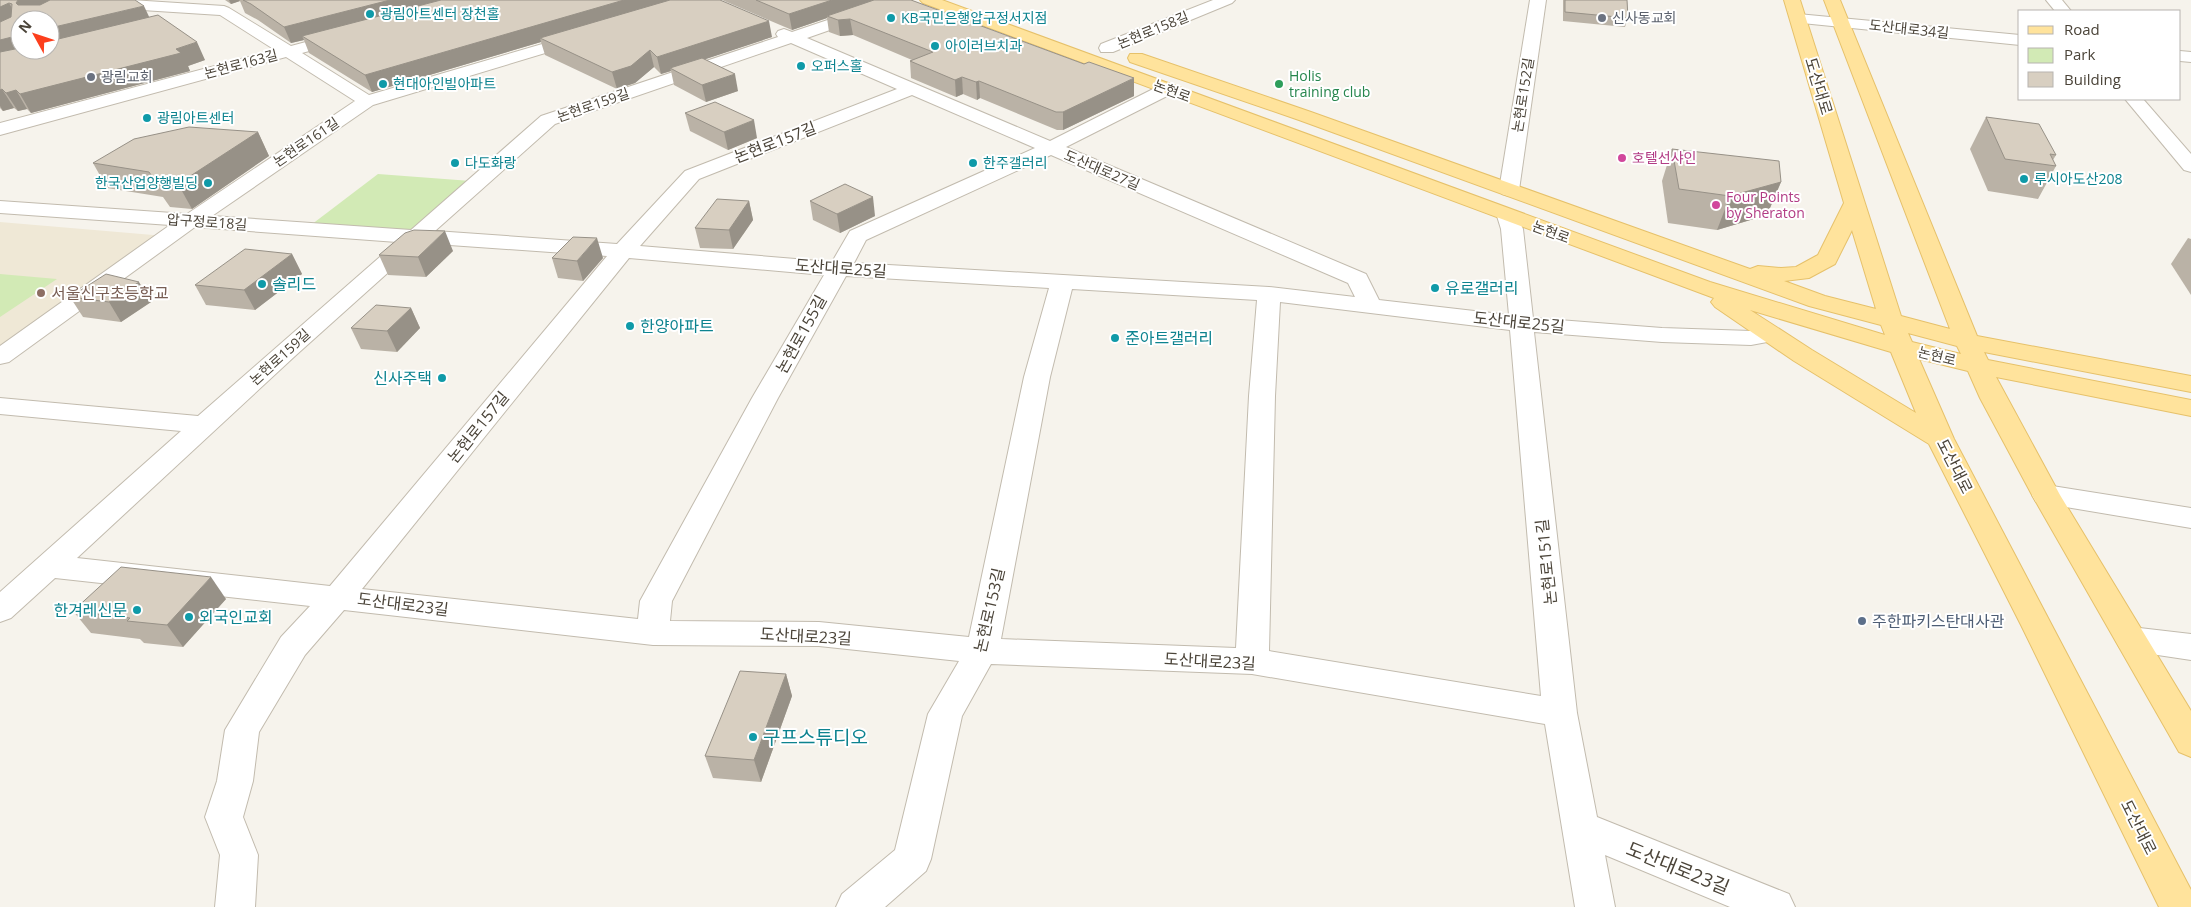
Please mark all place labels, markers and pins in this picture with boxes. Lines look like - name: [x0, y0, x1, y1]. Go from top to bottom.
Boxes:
- place label: 광림아트센터 장천홀: [380, 4, 500, 23]
- marker: 광림아트센터 장천홀: [364, 8, 376, 20]
- place label: KB국민은행압구정서지점: [901, 8, 1047, 27]
- place label: 신사동교회: [1612, 8, 1676, 27]
- marker: KB국민은행압구정서지점: [885, 12, 897, 24]
- marker: 신사동교회: [1596, 12, 1608, 24]
- place label: 아이러브치과: [945, 36, 1022, 55]
- marker: 아이러브치과: [929, 40, 941, 52]
- place label: 오퍼스홀: [811, 56, 863, 75]
- marker: 오퍼스홀: [795, 60, 807, 72]
- place label: Holis training club: [1289, 66, 1370, 101]
- place label: 광림교회: [101, 67, 153, 86]
- marker: 광림교회: [85, 71, 97, 83]
- place label: 현대아인빌아파트: [393, 74, 496, 93]
- marker: 현대아인빌아파트: [377, 78, 389, 90]
- marker: Holis training club: [1273, 78, 1285, 90]
- place label: 광림아트센터: [157, 108, 234, 127]
- marker: 광림아트센터: [141, 112, 153, 124]
- place label: 호텔선샤인: [1632, 148, 1696, 167]
- marker: 호텔선샤인: [1616, 152, 1628, 164]
- place label: 다도화랑: [465, 153, 517, 172]
- place label: 한주갤러리: [983, 153, 1047, 172]
- marker: 다도화랑: [449, 157, 461, 169]
- marker: 한주갤러리: [967, 157, 979, 169]
- place label: 루시아도산208: [2034, 169, 2122, 188]
- place label: 한국산업양행빌딩: [95, 173, 198, 192]
- marker: 루시아도산208: [2018, 173, 2030, 185]
- marker: 한국산업양행빌딩: [202, 177, 214, 189]
- place label: Four Points by Sheraton: [1726, 187, 1805, 222]
- marker: Four Points by Sheraton: [1710, 199, 1722, 211]
- place label: 솔리드: [272, 273, 316, 295]
- place label: 유로갤러리: [1445, 277, 1519, 299]
- marker: 솔리드: [256, 278, 268, 290]
- place label: 서울신구초등학교: [51, 282, 169, 304]
- marker: 유로갤러리: [1429, 282, 1441, 294]
- marker: 서울신구초등학교: [35, 287, 47, 299]
- place label: 한양아파트: [640, 315, 714, 337]
- marker: 한양아파트: [624, 320, 636, 332]
- place label: 준아트갤러리: [1125, 327, 1213, 349]
- marker: 준아트갤러리: [1109, 332, 1121, 344]
- place label: 신사주택: [373, 367, 432, 389]
- marker: 신사주택: [436, 372, 448, 384]
- place label: 한겨레신문: [53, 599, 127, 621]
- marker: 한겨레신문: [131, 604, 143, 616]
- place label: 외국인교회: [199, 606, 273, 628]
- place label: 주한파키스탄대사관: [1872, 610, 2005, 632]
- marker: 외국인교회: [183, 611, 195, 623]
- marker: 주한파키스탄대사관: [1856, 615, 1868, 627]
- place label: 구프스튜디오: [763, 724, 868, 750]
- marker: 구프스튜디오: [747, 731, 759, 743]

